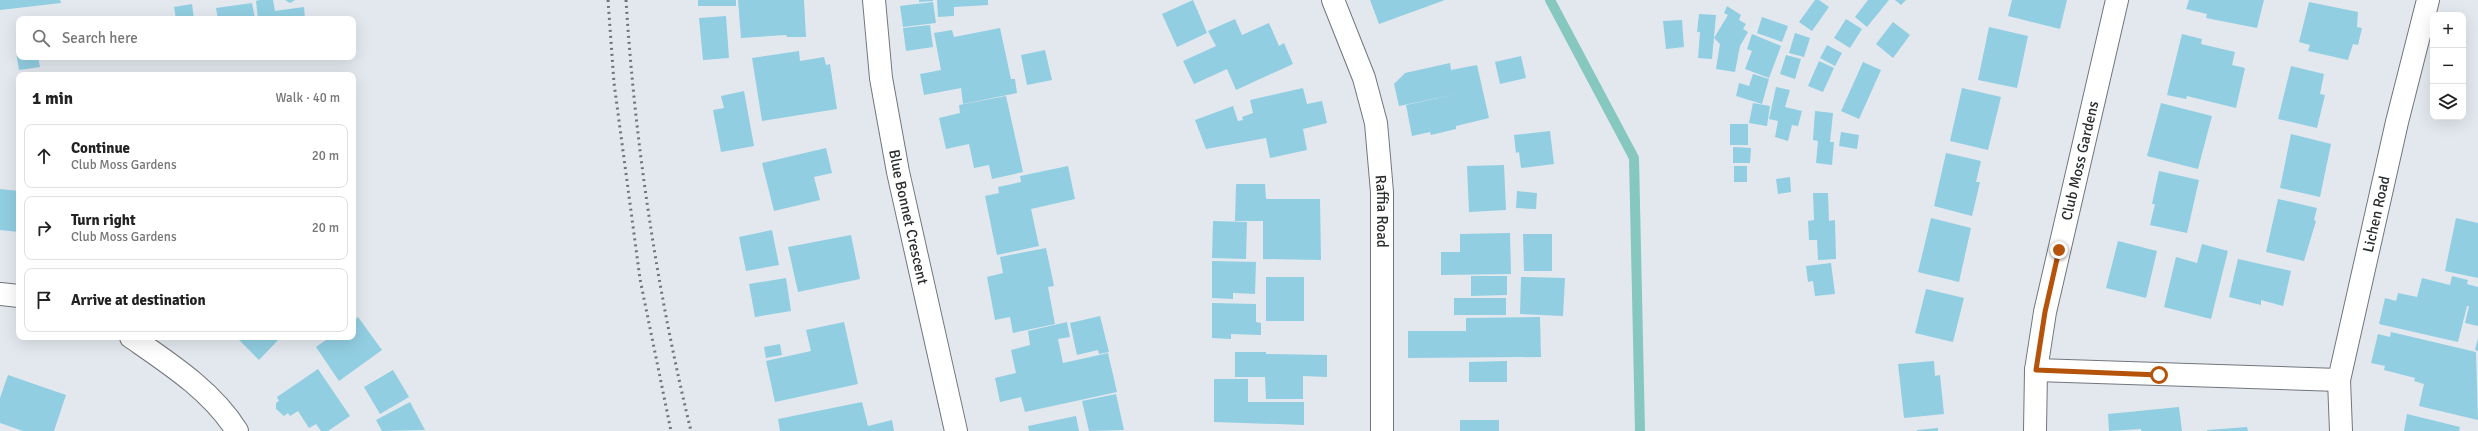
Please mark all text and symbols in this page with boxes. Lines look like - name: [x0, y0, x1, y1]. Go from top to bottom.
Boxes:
- map controls: [2430, 12, 2466, 120]
- button: +: [2430, 12, 2466, 48]
- search box: [16, 16, 356, 60]
- icon: search: [30, 27, 52, 49]
- text: Search here: [62, 29, 138, 47]
- button: −: [2430, 48, 2466, 84]
- button: layers: [2430, 84, 2466, 120]
- text: 1 min: [32, 88, 73, 109]
- text: Walk · 40 m: [276, 90, 340, 106]
- street label: Club Moss Gardens: [2057, 99, 2103, 222]
- text: Continue: [71, 139, 130, 157]
- icon: ahead: [33, 145, 55, 167]
- text: 20 m: [312, 148, 339, 164]
- street label: Blue Bonnet Crescent: [885, 148, 932, 286]
- text: Club Moss Gardens: [71, 157, 177, 173]
- street label: Raffia Road: [1372, 174, 1391, 248]
- street label: Lichen Road: [2359, 174, 2394, 254]
- text: Turn right: [71, 211, 136, 229]
- icon: right: [33, 217, 55, 239]
- text: 20 m: [312, 220, 339, 236]
- text: Club Moss Gardens: [71, 229, 177, 245]
- route end: [2050, 241, 2068, 259]
- icon: arrive: [33, 289, 55, 311]
- text: Arrive at destination: [71, 291, 206, 309]
- route start: [2150, 366, 2168, 384]

